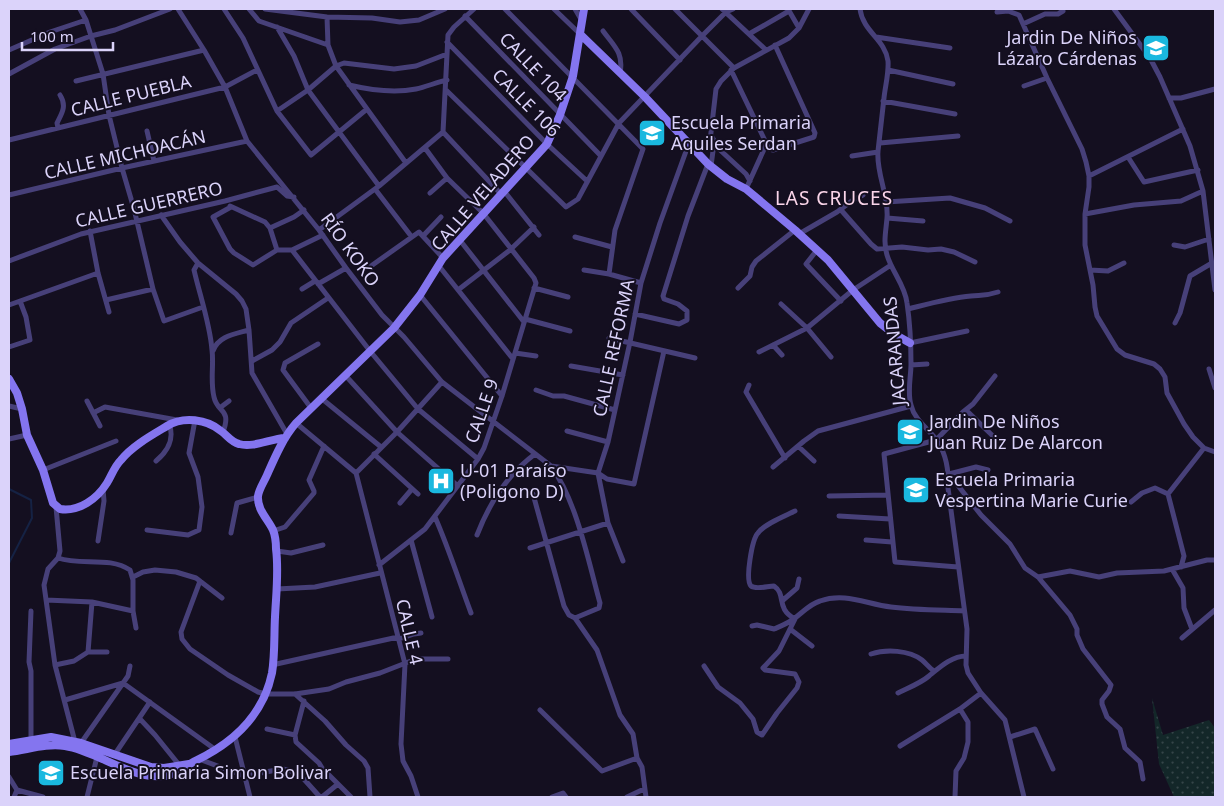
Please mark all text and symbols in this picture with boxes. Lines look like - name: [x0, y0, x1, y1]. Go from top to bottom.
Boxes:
- scale bar: [22, 20, 114, 52]
- place label: Jardin De Niños Lázaro Cárdenas: [997, 25, 1137, 70]
- text: 100 m: [30, 26, 74, 46]
- street label: CALLE 104: [495, 27, 573, 106]
- school or university icon: Jardin De Niños Lázaro Cárdenas: [1141, 33, 1171, 63]
- street label: CALLE 106: [487, 63, 566, 142]
- street label: CALLE PUEBLA: [68, 68, 194, 122]
- place label: Escuela Primaria Aquiles Serdan: [671, 110, 811, 155]
- school or university icon: Escuela Primaria Aquiles Serdan: [637, 118, 667, 148]
- street label: CALLE MICHOACÁN: [42, 124, 208, 184]
- street label: CALLE VELADERO: [425, 129, 539, 256]
- street label: CALLE GUERRERO: [73, 175, 225, 233]
- district label: LAS CRUCES: [775, 185, 893, 211]
- street label: RÍO KOKO: [316, 208, 386, 291]
- street label: CALLE REFORMA: [587, 276, 639, 419]
- street label: JACARANDAS: [877, 295, 911, 409]
- street label: CALLE 9: [459, 375, 503, 446]
- place label: Jardin De Niños Juan Ruiz De Alarcon: [927, 409, 1103, 454]
- school or university icon: Jardin De Niños Juan Ruiz De Alarcon: [895, 417, 925, 447]
- place label: U-01 Paraíso (Poligono D): [460, 458, 567, 503]
- hospital icon: U-01 Paraíso (Poligono D): [426, 466, 456, 496]
- place label: Escuela Primaria Vespertina Marie Curie: [935, 467, 1128, 512]
- school or university icon: Escuela Primaria Vespertina Marie Curie: [901, 475, 931, 505]
- street label: CALLE 4: [391, 597, 429, 667]
- school or university icon: Escuela Primaria Simon Bolivar: [36, 758, 66, 788]
- place label: Escuela Primaria Simon Bolivar: [70, 760, 332, 784]

